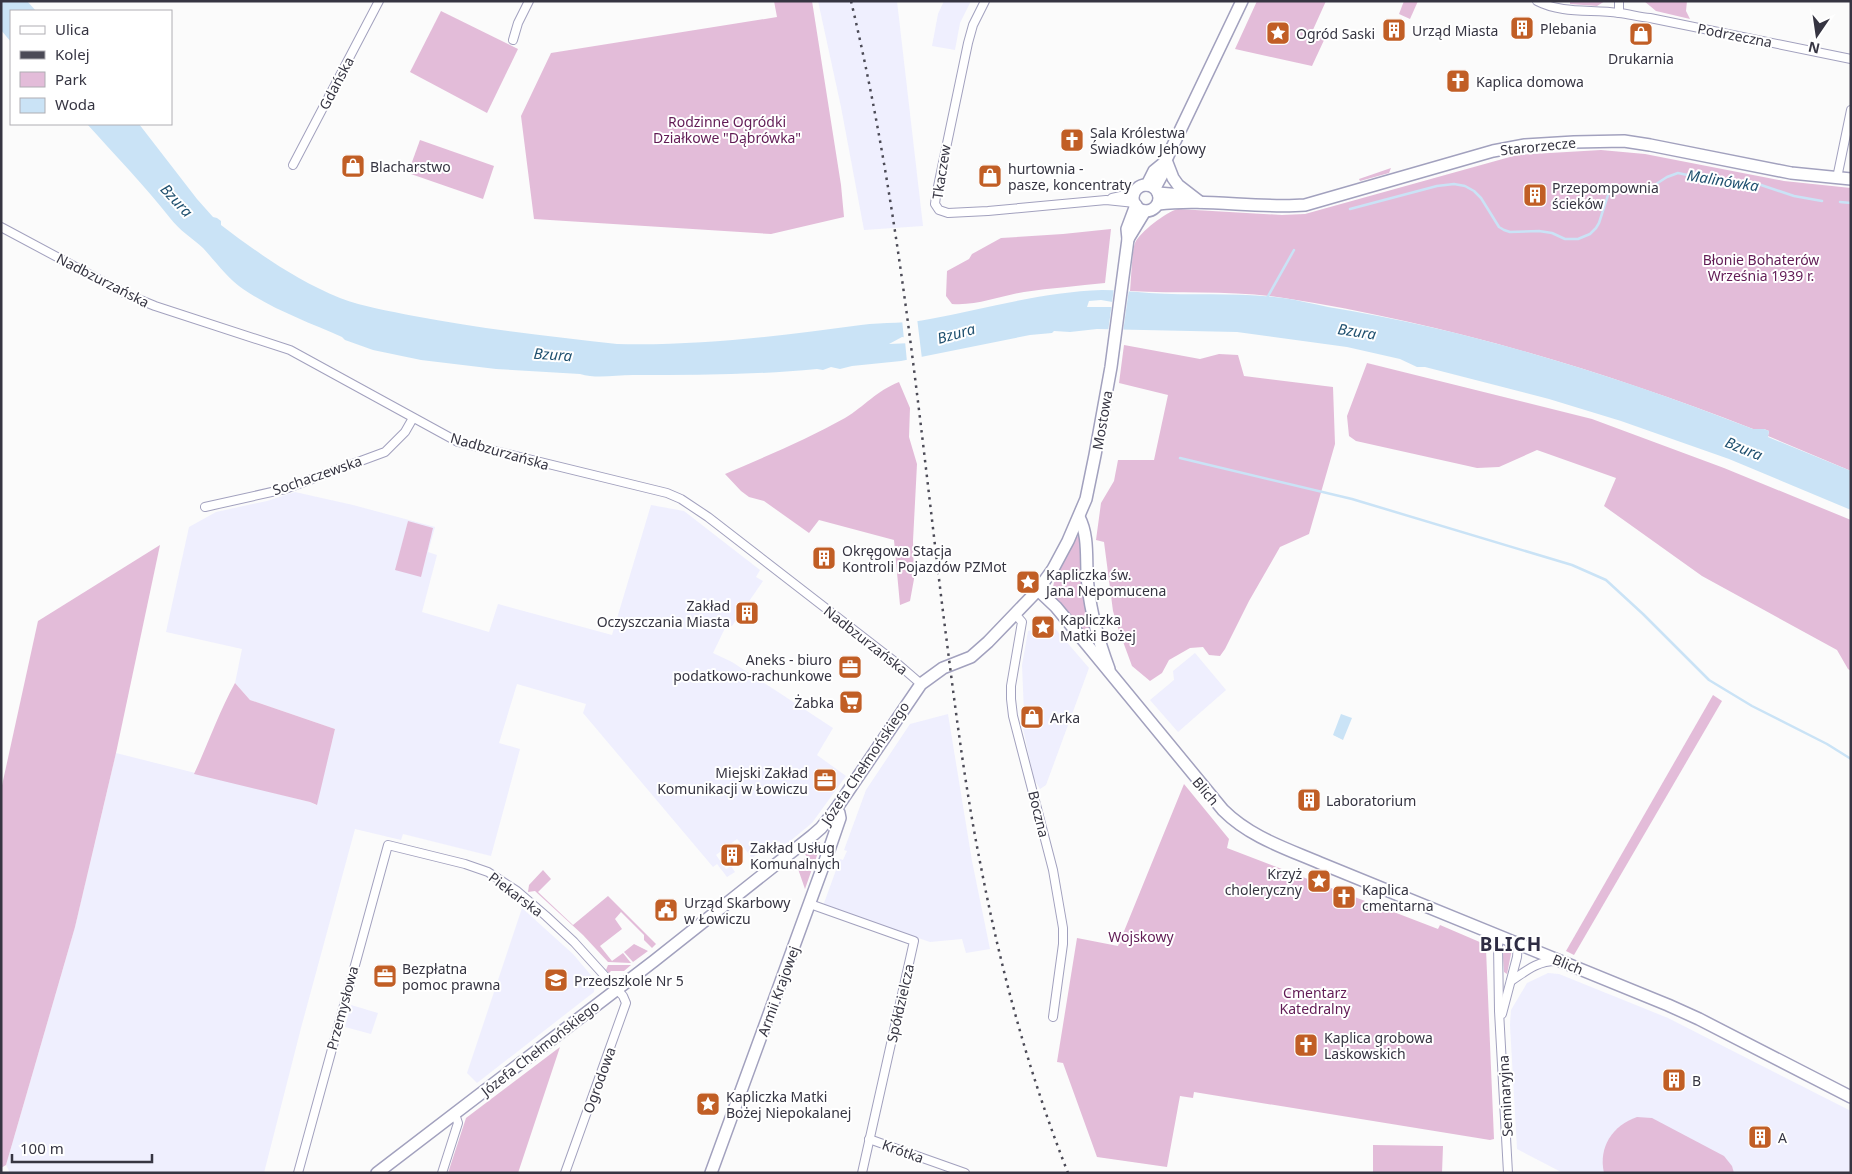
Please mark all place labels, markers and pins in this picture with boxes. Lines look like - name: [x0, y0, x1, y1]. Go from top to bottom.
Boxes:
- building icon: Plebania: [1509, 15, 1535, 41]
- building icon: Urząd Miasta: [1381, 17, 1407, 43]
- place label: Plebania: [1540, 19, 1597, 38]
- place icon: Ogród Saski: [1265, 20, 1291, 46]
- place label: Urząd Miasta: [1412, 21, 1498, 40]
- shop icon: Drukarnia: [1628, 21, 1654, 47]
- place label: Ogród Saski: [1296, 24, 1375, 43]
- place label: Drukarnia: [1608, 49, 1674, 68]
- church icon: Kaplica domowa: [1445, 68, 1471, 94]
- place label: Kaplica domowa: [1476, 72, 1584, 91]
- place label: Sala Królestwa Świadków Jehowy: [1090, 123, 1207, 158]
- church icon: Sala Królestwa Świadków Jehowy: [1059, 127, 1085, 153]
- shop icon: Blacharstwo: [340, 153, 366, 179]
- place label: Blacharstwo: [370, 157, 451, 176]
- place label: hurtownia - pasze, koncentraty: [1008, 159, 1132, 194]
- shop icon: hurtownia - pasze, koncentraty: [977, 163, 1003, 189]
- place label: Przepompownia ścieków: [1552, 178, 1659, 213]
- building icon: Przepompownia ścieków: [1522, 182, 1548, 208]
- place label: Okręgowa Stacja Kontroli Pojazdów PZMot: [842, 541, 1007, 576]
- building icon: Okręgowa Stacja Kontroli Pojazdów PZMot: [811, 545, 837, 571]
- place label: Kapliczka św. Jana Nepomucena: [1044, 565, 1166, 600]
- place icon: Kapliczka św. Jana Nepomucena: [1015, 569, 1041, 595]
- place label: Zakład Oczyszczania Miasta: [597, 596, 730, 631]
- building icon: Zakład Oczyszczania Miasta: [734, 600, 760, 626]
- place label: Kapliczka Matki Bożej: [1060, 610, 1136, 645]
- place icon: Kapliczka Matki Bożej: [1030, 614, 1056, 640]
- place label: Aneks - biuro podatkowo-rachunkowe: [673, 650, 832, 685]
- office icon: Aneks - biuro podatkowo-rachunkowe: [837, 654, 863, 680]
- supermarket icon: Żabka: [838, 689, 864, 715]
- place label: Żabka: [794, 693, 834, 712]
- shop icon: Arka: [1019, 704, 1045, 730]
- place label: Arka: [1050, 708, 1080, 727]
- place label: Miejski Zakład Komunikacji w Łowiczu: [657, 763, 808, 798]
- office icon: Miejski Zakład Komunikacji w Łowiczu: [812, 767, 838, 793]
- building icon: Laboratorium: [1296, 787, 1322, 813]
- place label: Laboratorium: [1326, 791, 1416, 810]
- place label: Zakład Usług Komunalnych: [750, 838, 840, 873]
- building icon: Zakład Usług Komunalnych: [719, 842, 745, 868]
- place label: Krzyż choleryczny: [1225, 864, 1303, 899]
- place icon: Krzyż choleryczny: [1306, 868, 1332, 894]
- place label: Kaplica cmentarna: [1362, 880, 1434, 915]
- church icon: Kaplica cmentarna: [1331, 884, 1357, 910]
- place label: Urząd Skarbowy w Łowiczu: [684, 893, 791, 928]
- public building icon: Urząd Skarbowy w Łowiczu: [653, 897, 679, 923]
- place label: Bezpłatna pomoc prawna: [402, 959, 500, 994]
- office icon: Bezpłatna pomoc prawna: [372, 963, 398, 989]
- school or university icon: Przedszkole Nr 5: [543, 967, 569, 993]
- place label: Przedszkole Nr 5: [574, 971, 684, 990]
- place label: Kaplica grobowa Laskowskich: [1324, 1028, 1433, 1063]
- church icon: Kaplica grobowa Laskowskich: [1293, 1032, 1319, 1058]
- building icon: B: [1661, 1067, 1687, 1093]
- place label: B: [1692, 1071, 1701, 1090]
- place label: Kapliczka Matki Bożej Niepokalanej: [726, 1087, 851, 1122]
- place icon: Kapliczka Matki Bożej Niepokalanej: [695, 1091, 721, 1117]
- building icon: A: [1747, 1124, 1773, 1150]
- place label: A: [1778, 1128, 1787, 1147]

